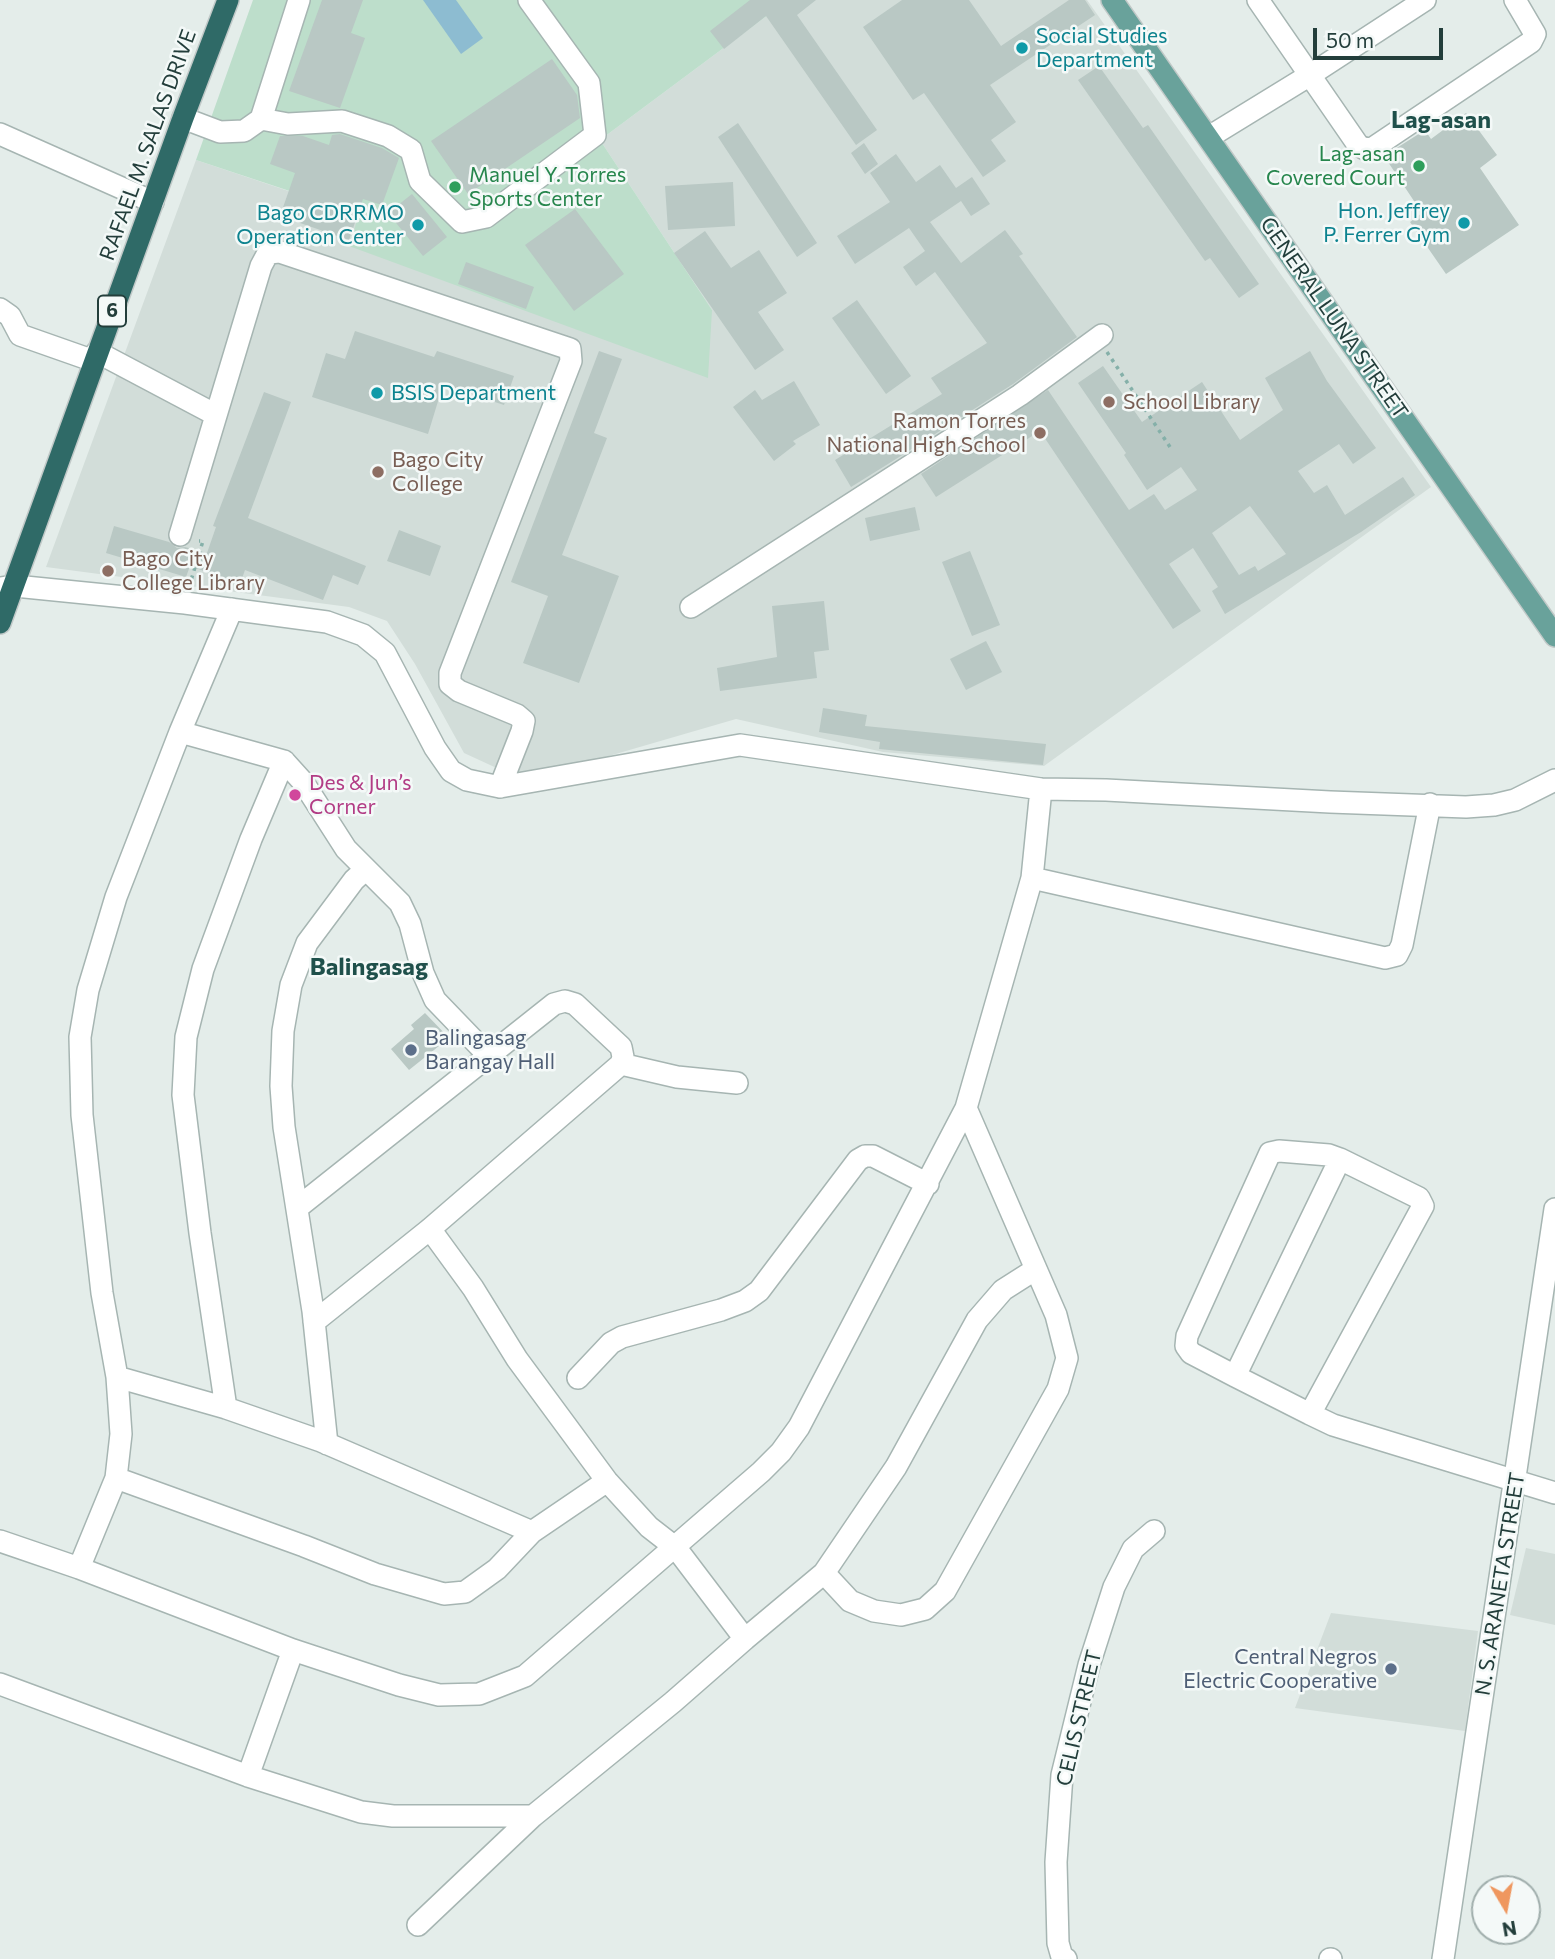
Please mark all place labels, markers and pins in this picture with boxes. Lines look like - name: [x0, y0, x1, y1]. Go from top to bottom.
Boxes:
- place label: Social Studies Department: [1036, 23, 1168, 73]
- marker: Social Studies Department: [1014, 40, 1030, 56]
- place label: Lag-asan Covered Court: [1266, 141, 1405, 191]
- marker: Lag-asan Covered Court: [1411, 158, 1427, 174]
- place label: Manuel Y. Torres Sports Center: [469, 162, 626, 212]
- marker: Manuel Y. Torres Sports Center: [447, 179, 463, 195]
- place label: Hon. Jeffrey P. Ferrer Gym: [1323, 198, 1450, 248]
- place label: Bago CDRRMO Operation Center: [236, 200, 404, 250]
- marker: Hon. Jeffrey P. Ferrer Gym: [1456, 215, 1472, 231]
- marker: Bago CDRRMO Operation Center: [410, 217, 426, 233]
- place label: BSIS Department: [391, 380, 556, 406]
- marker: BSIS Department: [369, 385, 385, 401]
- place label: School Library: [1123, 389, 1260, 415]
- marker: School Library: [1101, 394, 1117, 410]
- place label: Ramon Torres National High School: [827, 408, 1026, 458]
- marker: Ramon Torres National High School: [1032, 425, 1048, 441]
- place label: Bago City College: [392, 447, 484, 497]
- marker: Bago City College: [370, 464, 386, 480]
- place label: Bago City College Library: [122, 546, 265, 596]
- marker: Bago City College Library: [100, 563, 116, 579]
- place label: Des & Jun’s Corner: [309, 770, 411, 820]
- marker: Des & Jun’s Corner: [287, 787, 303, 803]
- place label: Balingasag Barangay Hall: [425, 1025, 555, 1075]
- marker: Balingasag Barangay Hall: [403, 1042, 419, 1058]
- place label: Central Negros Electric Cooperative: [1183, 1644, 1377, 1694]
- marker: Central Negros Electric Cooperative: [1383, 1661, 1399, 1677]

